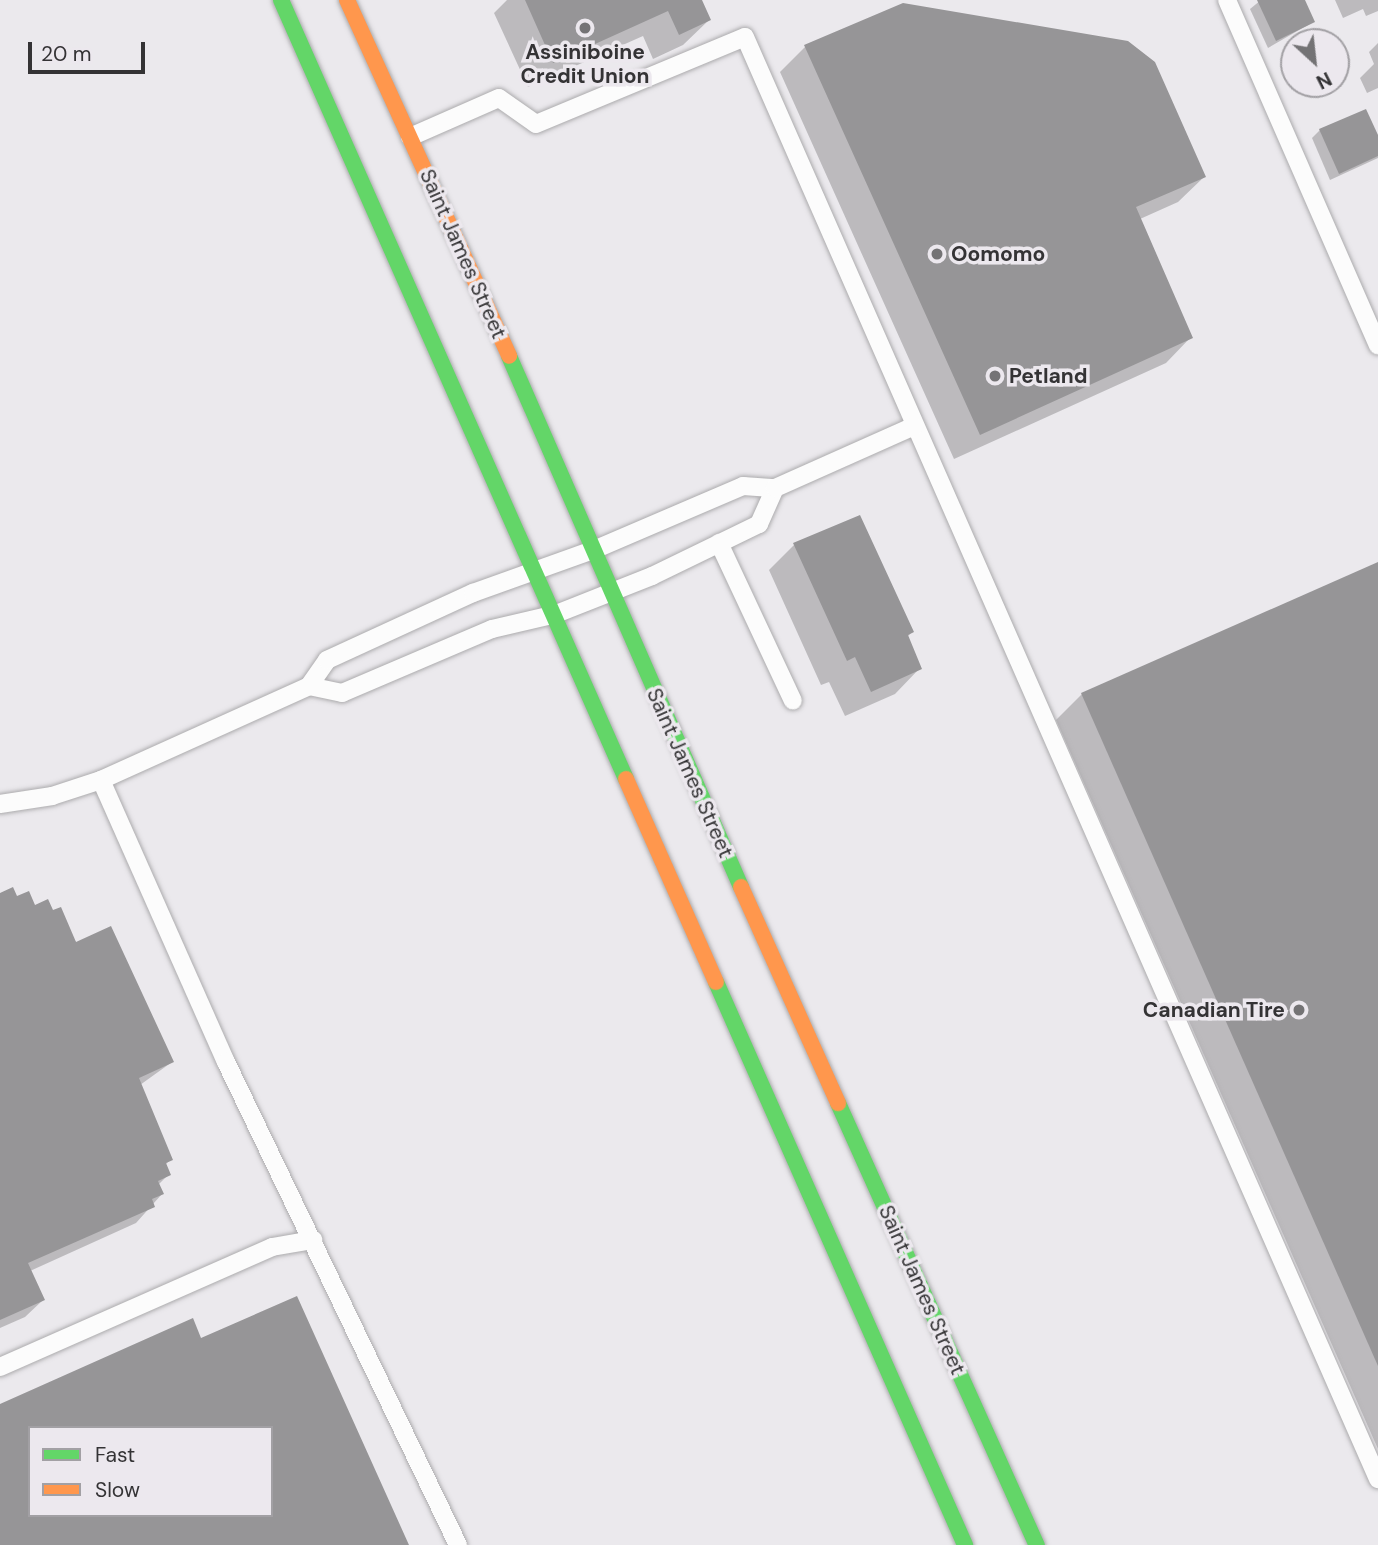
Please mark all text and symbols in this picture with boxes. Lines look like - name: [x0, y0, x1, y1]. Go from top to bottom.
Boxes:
- marker: Assiniboine Credit Union: [577, 20, 593, 36]
- scale bar: [32, 28, 149, 72]
- north arrow: [1280, 28, 1350, 98]
- place label: Assiniboine Credit Union: [521, 39, 649, 89]
- text: 20 m: [41, 40, 92, 68]
- text: N: [1312, 66, 1336, 95]
- street label: Saint James Street: [414, 165, 512, 343]
- place label: Oomomo: [951, 241, 1045, 267]
- marker: Oomomo: [929, 246, 945, 262]
- place label: Petland: [1009, 363, 1088, 389]
- marker: Petland: [987, 368, 1003, 384]
- street label: Saint James Street: [641, 684, 739, 862]
- place label: Canadian Tire: [1143, 997, 1285, 1023]
- marker: Canadian Tire: [1291, 1002, 1307, 1018]
- street label: Saint James Street: [873, 1201, 971, 1379]
- legend: [28, 1426, 273, 1517]
- text: Fast: [95, 1441, 135, 1469]
- text: Slow: [95, 1476, 140, 1504]

